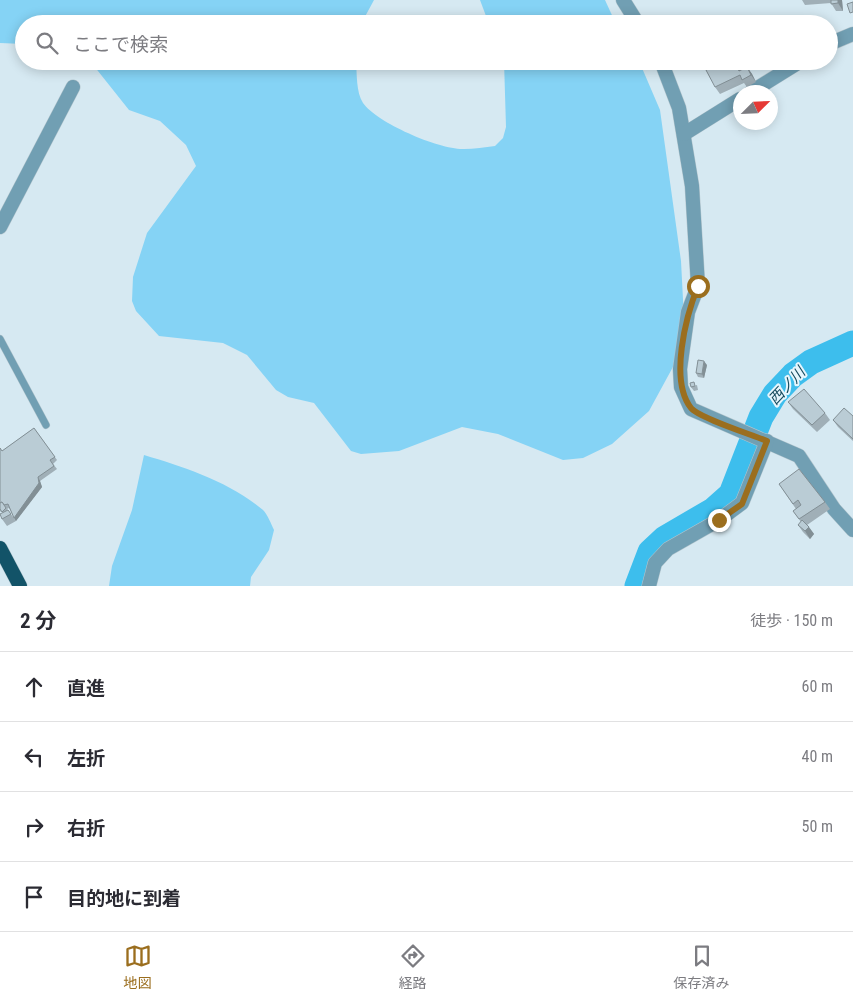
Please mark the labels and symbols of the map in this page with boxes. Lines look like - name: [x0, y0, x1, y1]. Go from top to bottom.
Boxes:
- north arrow: [733, 85, 778, 130]
- route start: [687, 275, 710, 298]
- water label: 西ノ川: [765, 362, 810, 409]
- route end: [708, 509, 731, 532]

